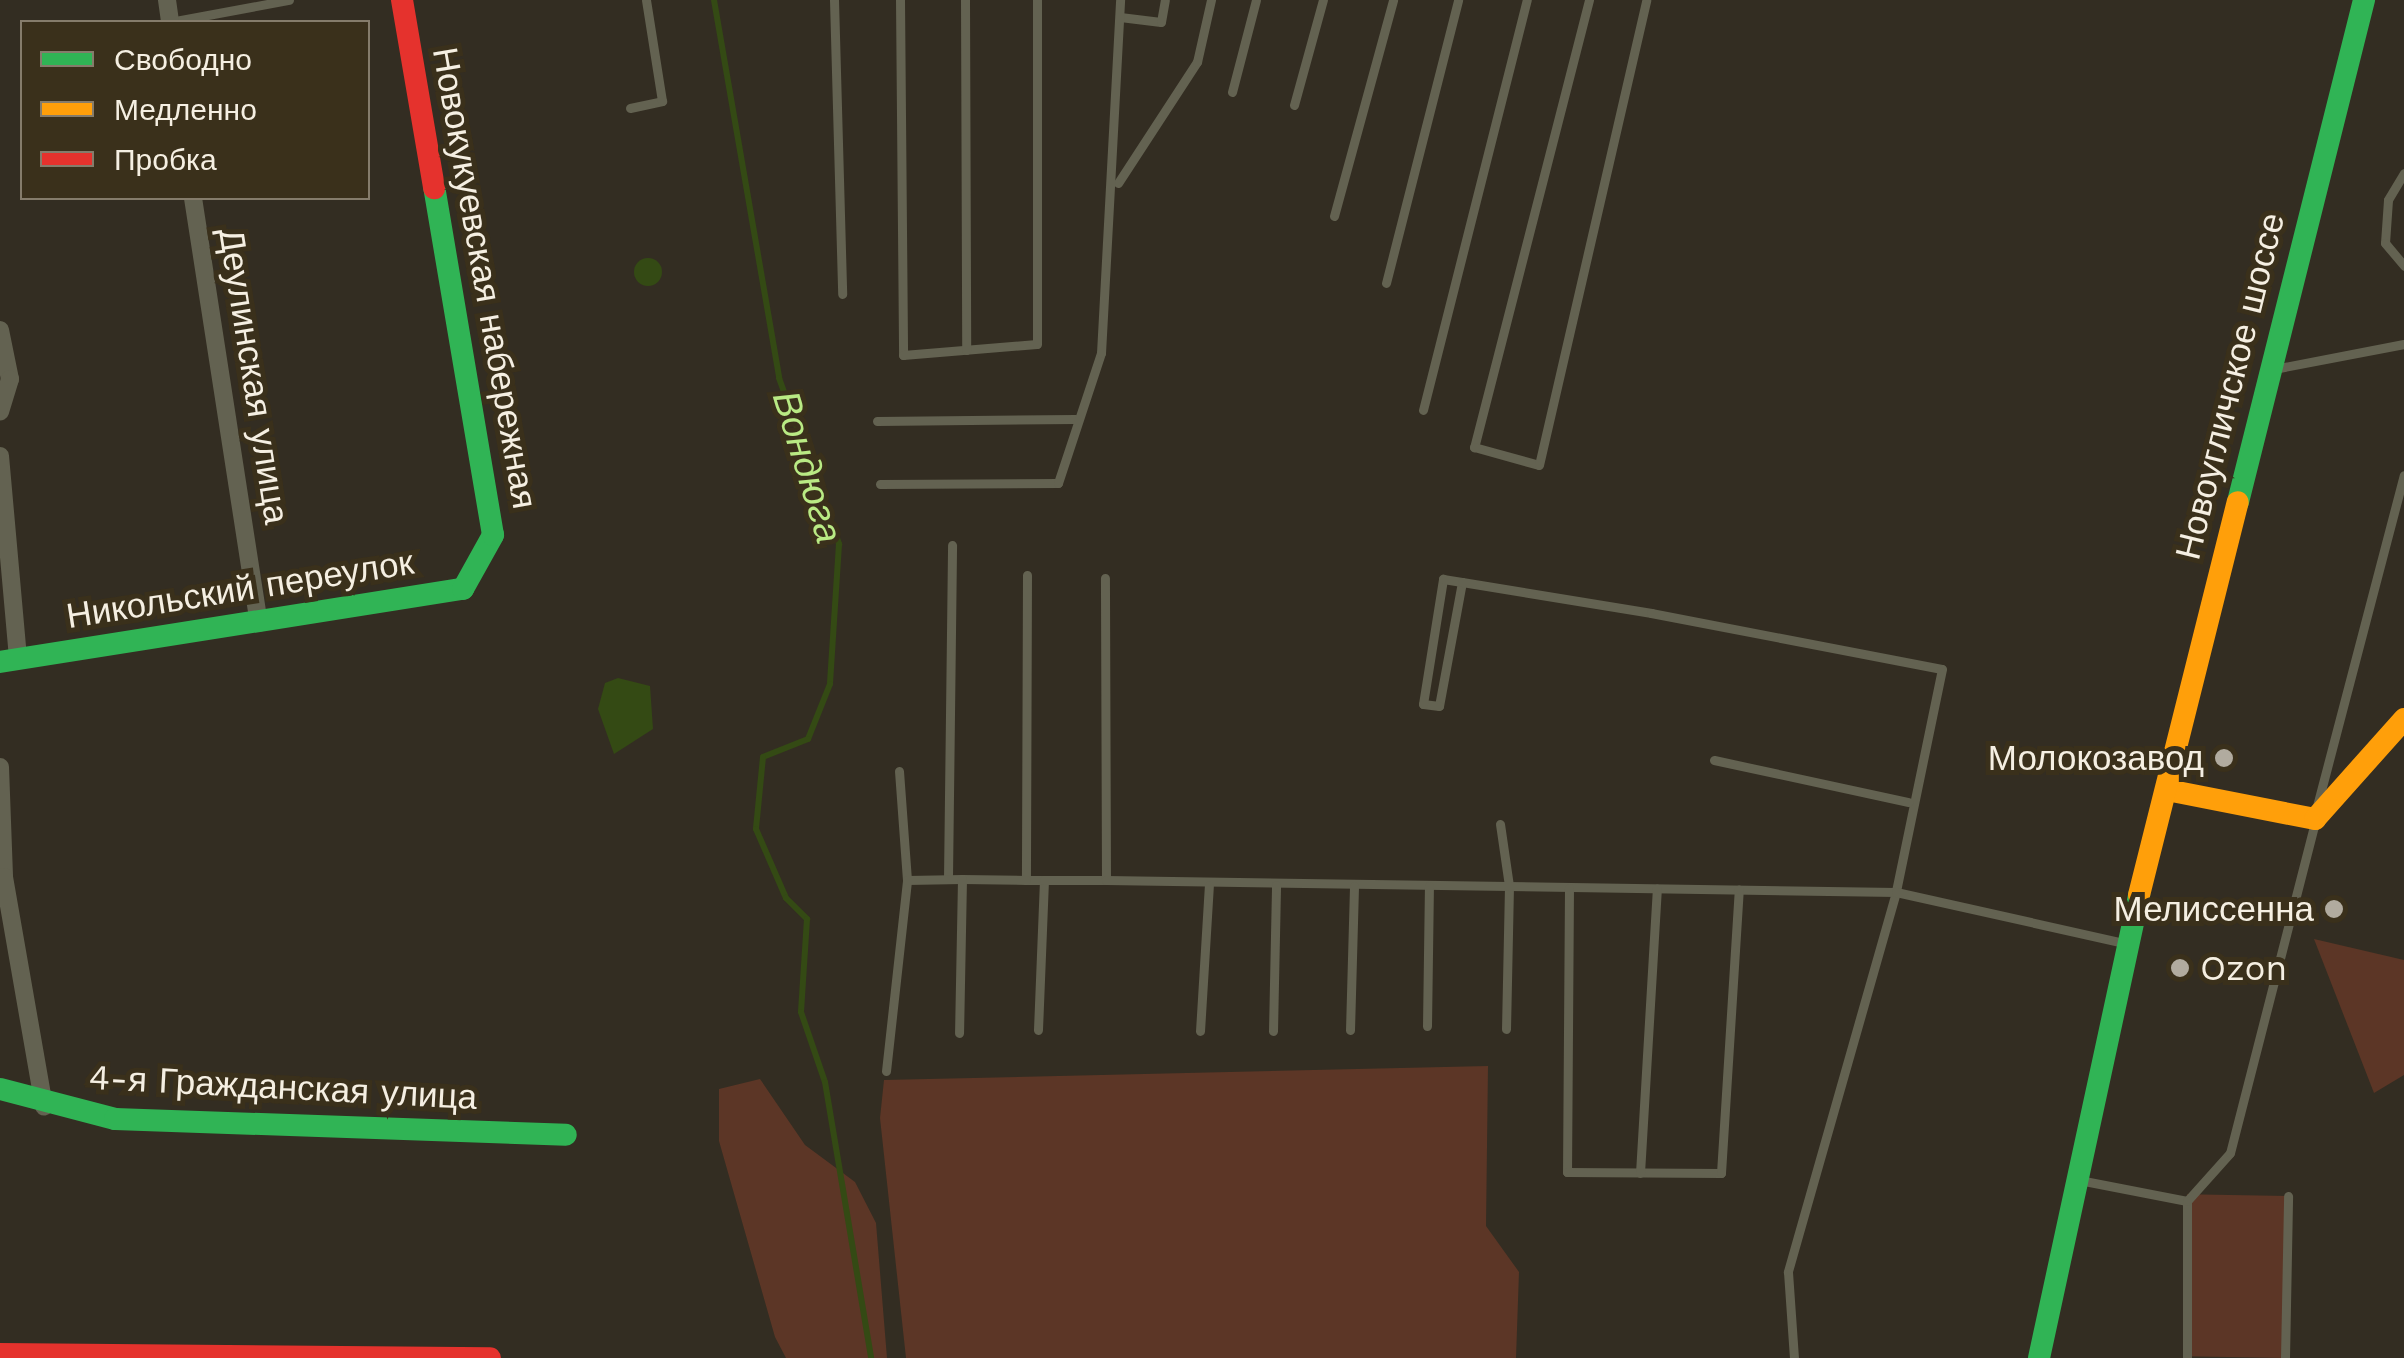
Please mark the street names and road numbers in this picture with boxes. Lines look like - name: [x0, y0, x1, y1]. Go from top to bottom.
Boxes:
- street label: Новокукуевская набережная: [424, 44, 546, 512]
- street label: Новоугличское шоссе: [2167, 208, 2293, 564]
- street label: Деулинская улица: [210, 225, 298, 527]
- street label: Никольский переулок: [63, 541, 417, 637]
- street label: 4-я Гражданская улица: [88, 1056, 478, 1118]

